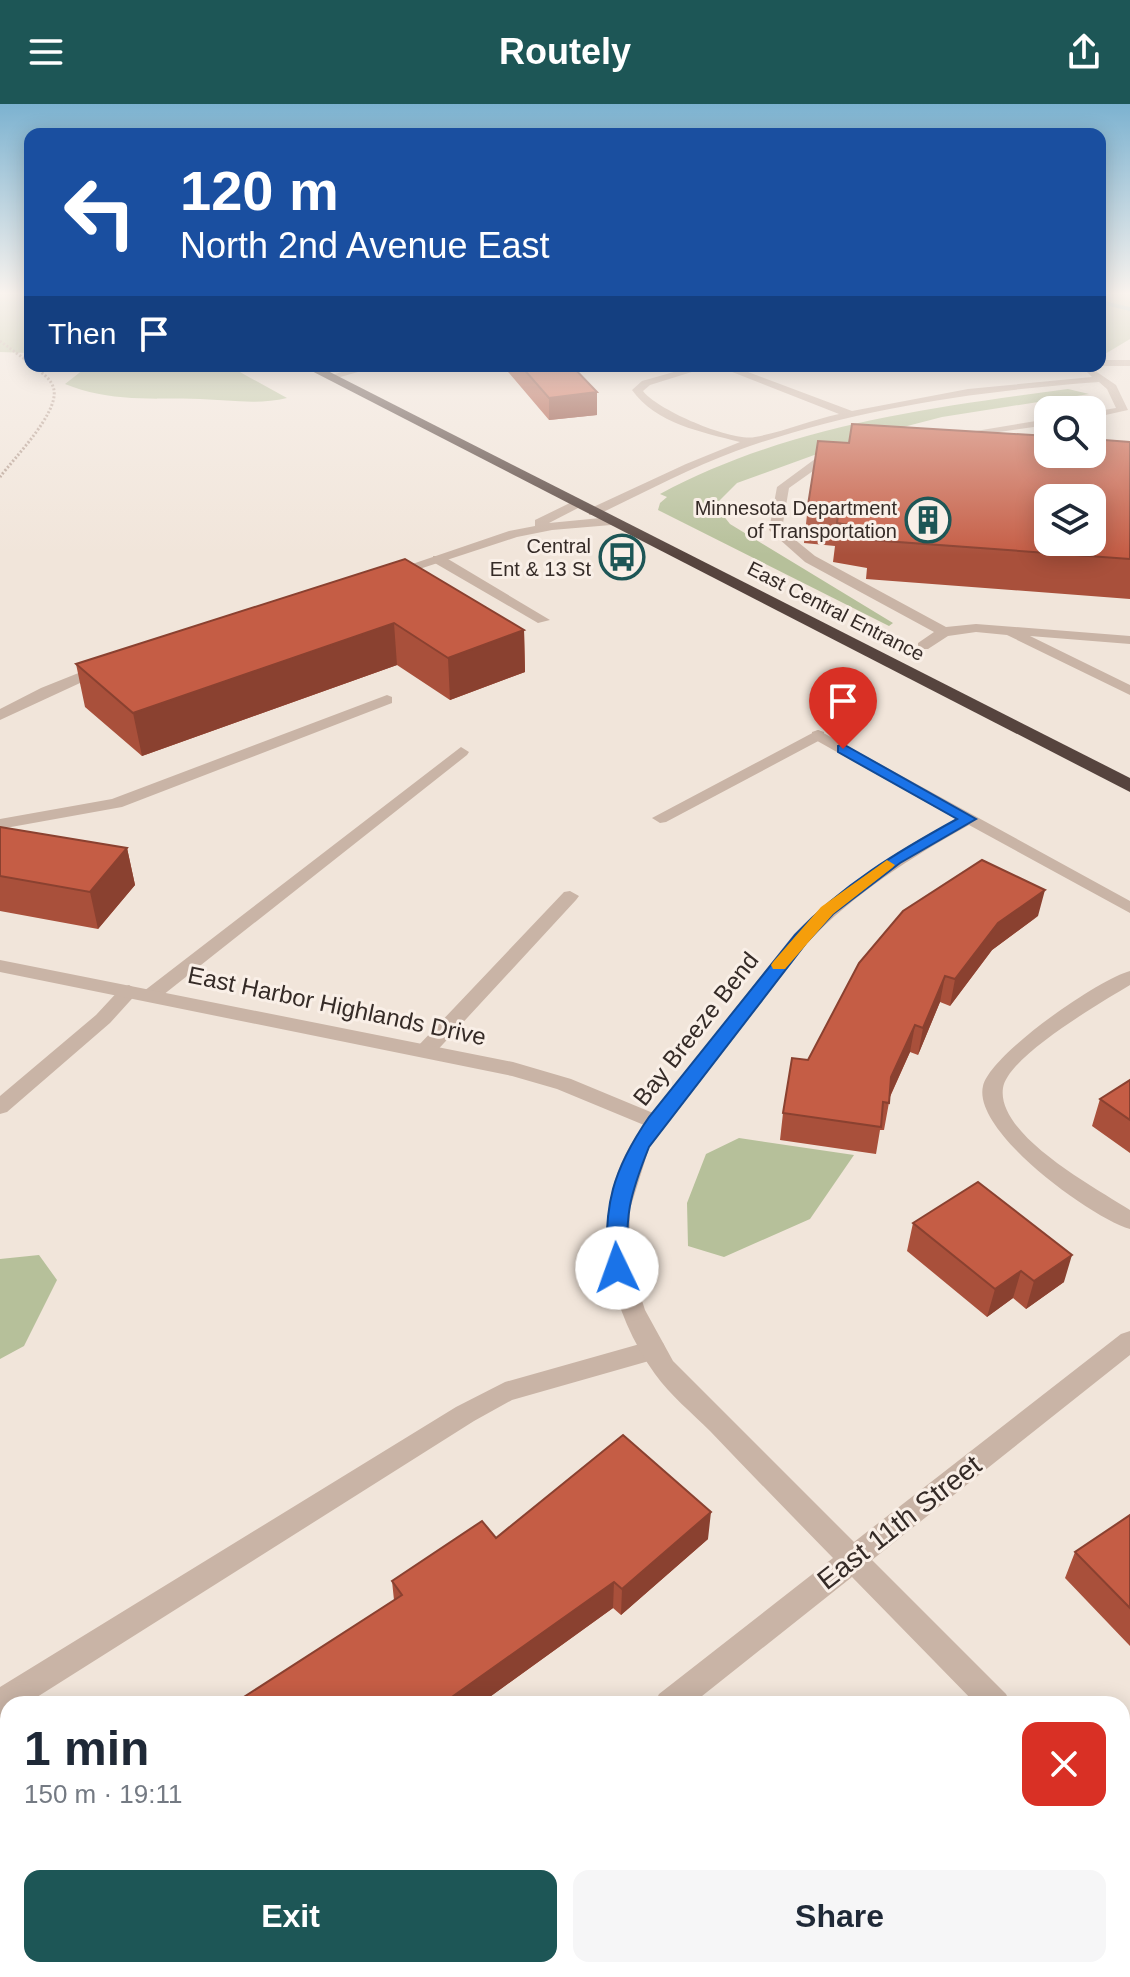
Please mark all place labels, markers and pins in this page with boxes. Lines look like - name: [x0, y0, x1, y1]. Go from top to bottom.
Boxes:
- building icon: Minnesota Department of Transportation: [904, 496, 952, 544]
- place label: Minnesota Department of Transportation: [695, 497, 897, 542]
- bus stop icon: Central Ent & 13 St: [598, 533, 646, 581]
- place label: Central Ent & 13 St: [490, 535, 591, 580]
- pin: [809, 667, 877, 749]

